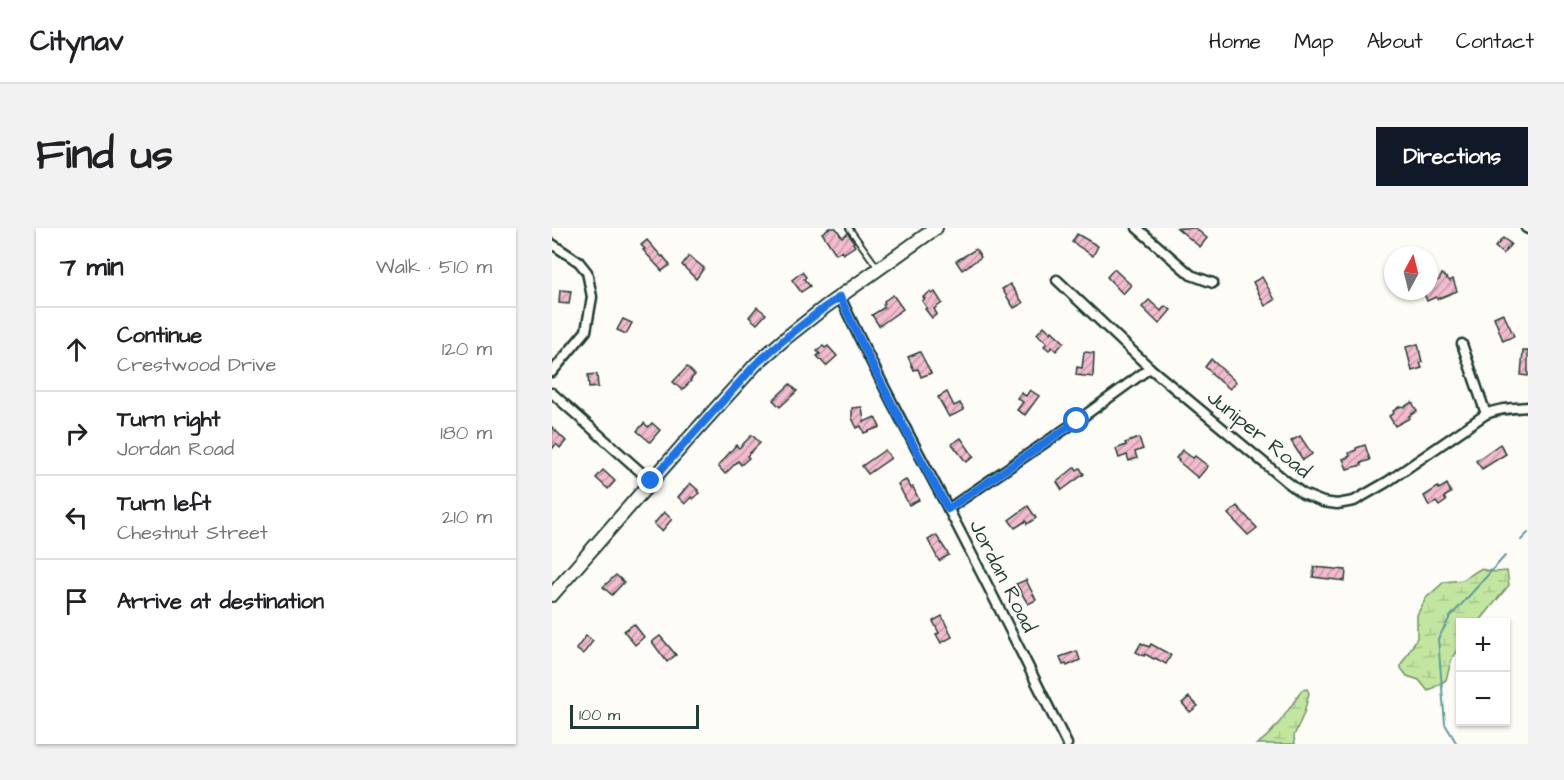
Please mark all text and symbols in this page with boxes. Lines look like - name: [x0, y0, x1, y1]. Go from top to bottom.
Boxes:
- text: Citynav: [30, 22, 124, 61]
- text: Home: [1209, 27, 1261, 56]
- text: Map: [1294, 27, 1334, 56]
- text: About: [1367, 27, 1423, 56]
- text: Contact: [1456, 27, 1534, 56]
- text: Find us: [36, 127, 173, 185]
- button: Directions: [1376, 127, 1528, 186]
- north arrow: [1384, 246, 1438, 300]
- text: 7 min: [60, 249, 124, 285]
- text: Walk · 510 m: [376, 253, 492, 281]
- text: Continue: [117, 320, 202, 351]
- icon: ahead: [60, 333, 93, 366]
- text: 120 m: [442, 335, 492, 363]
- text: Crestwood Drive: [117, 351, 276, 379]
- street label: Juniper Road: [1200, 383, 1318, 486]
- text: Turn right: [117, 404, 220, 435]
- route start: [1063, 407, 1089, 433]
- icon: right: [60, 417, 93, 450]
- text: 180 m: [440, 419, 492, 447]
- text: Jordan Road: [117, 435, 234, 463]
- route end: [637, 467, 663, 493]
- text: Turn left: [117, 488, 211, 519]
- icon: left: [60, 501, 93, 534]
- text: 210 m: [442, 503, 492, 531]
- street label: Jordan Road: [962, 515, 1044, 638]
- text: Chestnut Street: [117, 519, 268, 547]
- icon: arrive: [60, 585, 93, 618]
- text: Arrive at destination: [117, 586, 324, 617]
- map controls: [1456, 618, 1510, 726]
- button: +: [1456, 618, 1510, 672]
- button: −: [1456, 672, 1510, 726]
- scale bar: [570, 702, 699, 730]
- text: 100 m: [579, 704, 620, 726]

